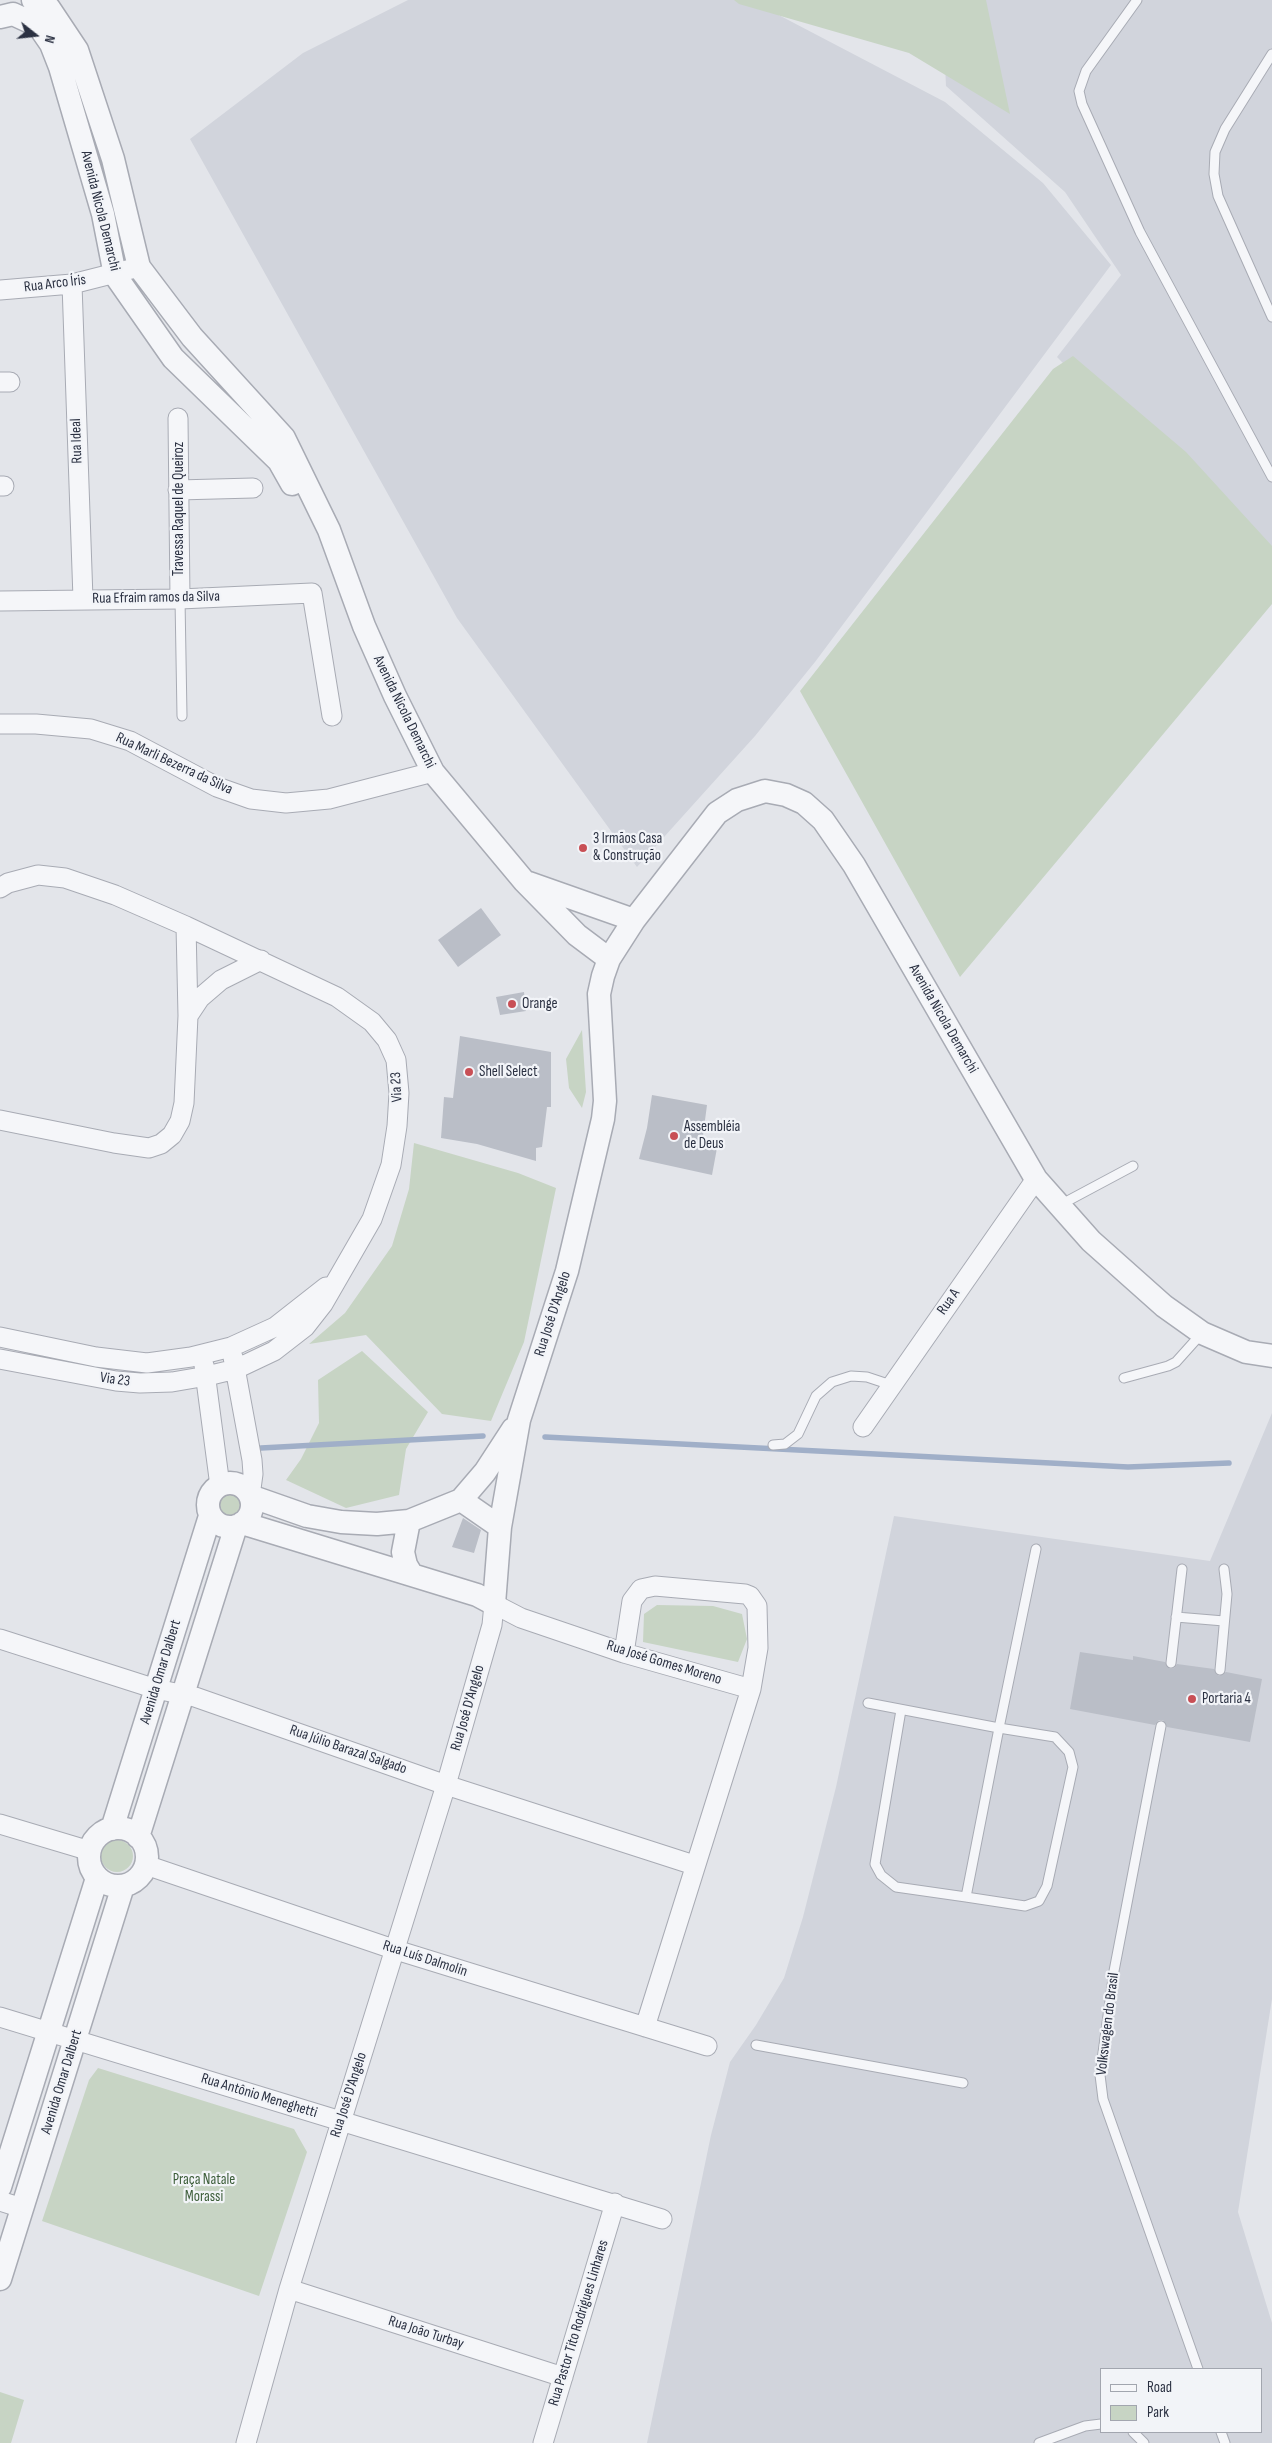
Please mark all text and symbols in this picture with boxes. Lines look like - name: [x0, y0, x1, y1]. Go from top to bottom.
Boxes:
- north arrow: [10, 10, 60, 60]
- text: N: [41, 33, 59, 45]
- street label: Avenida Nicola Demarchi: [76, 149, 124, 273]
- street label: Rua Arco Íris: [23, 271, 87, 297]
- street label: Rua Ideal: [67, 418, 87, 464]
- street label: Travessa Raquel de Queiroz: [170, 442, 188, 576]
- street label: Rua Efraim ramos da Silva: [92, 588, 220, 608]
- street label: Avenida Nicola Demarchi: [369, 653, 439, 771]
- street label: Rua Marli Bezerra da Silva: [113, 729, 235, 799]
- place label: 3 Irmãos Casa & Construção: [593, 830, 662, 865]
- marker: 3 Irmãos Casa & Construção: [577, 842, 589, 854]
- street label: Avenida Nicola Demarchi: [904, 961, 982, 1077]
- place label: Orange: [522, 995, 558, 1013]
- marker: Orange: [506, 998, 518, 1010]
- place label: Shell Select: [479, 1063, 538, 1081]
- marker: Shell Select: [463, 1066, 475, 1078]
- street label: Via 23: [387, 1071, 407, 1103]
- place label: Assembléia de Deus: [684, 1118, 740, 1153]
- marker: Assembléia de Deus: [668, 1130, 680, 1142]
- street label: Rua José D'Angelo: [531, 1269, 575, 1359]
- street label: Rua A: [934, 1285, 964, 1319]
- street label: Via 23: [99, 1369, 131, 1391]
- street label: Avenida Omar Dalbert: [137, 1618, 185, 1726]
- street label: Rua José Gomes Moreno: [604, 1637, 724, 1689]
- street label: Rua José D'Angelo: [447, 1663, 489, 1753]
- place label: Portaria 4: [1202, 1690, 1251, 1708]
- marker: Portaria 4: [1186, 1693, 1198, 1705]
- street label: Rua Júlio Barazal Salgado: [287, 1721, 409, 1779]
- street label: Rua Luís Dalmolin: [380, 1937, 470, 1981]
- street label: Volkswagen do Brasil: [1093, 1972, 1123, 2076]
- street label: Avenida Omar Dalbert: [38, 2028, 86, 2136]
- street label: Rua José D'Angelo: [327, 2050, 371, 2140]
- street label: Rua Antônio Meneghetti: [199, 2070, 319, 2122]
- park label: Praça Natale Morassi: [173, 2171, 235, 2206]
- street label: Rua Pastor Tito Rodrigues Linhares: [545, 2238, 613, 2408]
- street label: Rua João Turbay: [386, 2312, 466, 2354]
- legend: [1100, 2368, 1262, 2433]
- text: Road: [1147, 2378, 1172, 2397]
- text: Park: [1147, 2403, 1169, 2422]

